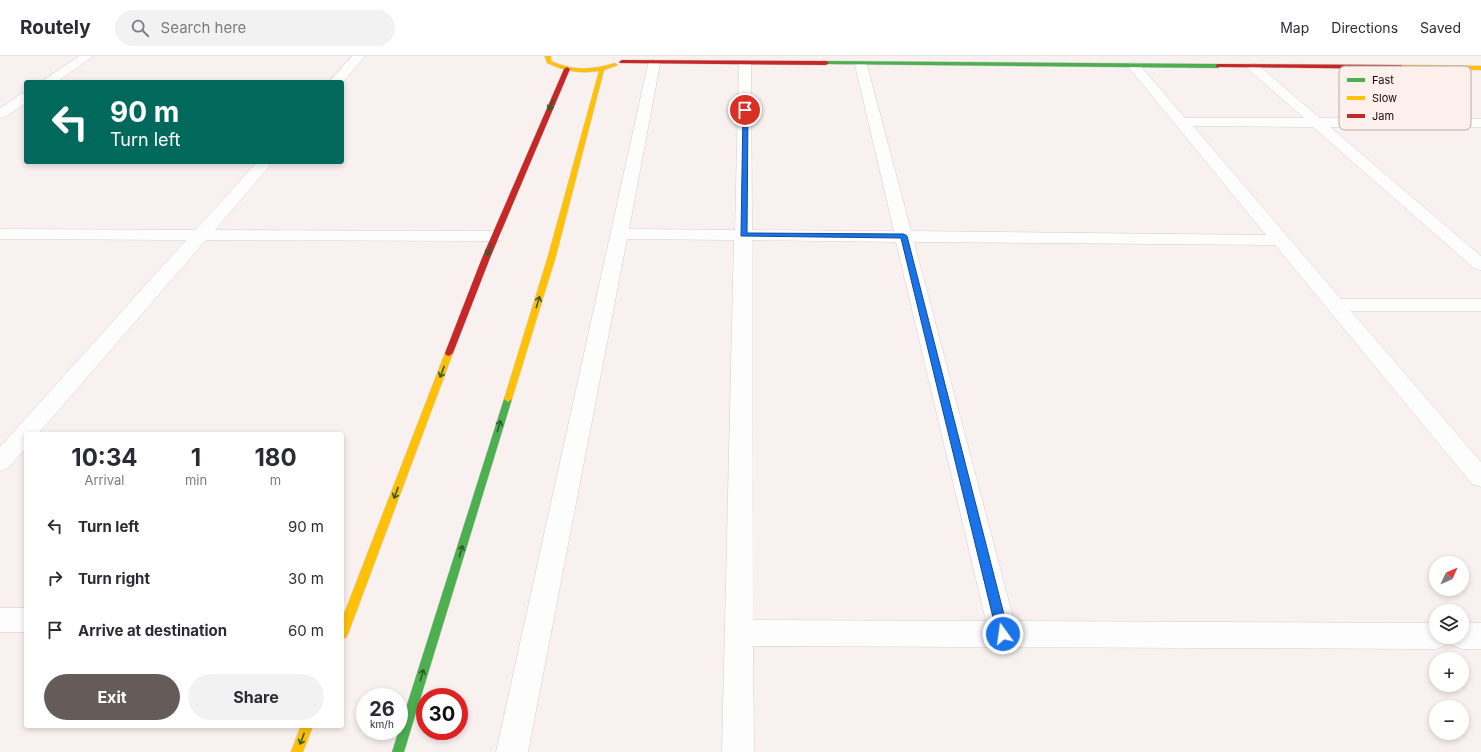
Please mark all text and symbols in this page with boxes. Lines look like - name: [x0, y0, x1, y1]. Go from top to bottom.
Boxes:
- search box: [115, 10, 395, 46]
- text: Routely: [20, 16, 91, 39]
- icon: search: [129, 17, 151, 39]
- text: Search here: [161, 18, 246, 37]
- text: Map: [1280, 19, 1309, 36]
- text: Directions: [1331, 19, 1398, 36]
- text: Saved: [1420, 19, 1461, 36]
- legend: [1339, 66, 1471, 130]
- text: Fast: [1372, 73, 1394, 87]
- text: Slow: [1372, 91, 1397, 105]
- pin: [728, 93, 762, 127]
- text: 90 m: [110, 95, 179, 129]
- icon: left: [44, 96, 96, 148]
- one-way arrow: [547, 99, 555, 111]
- icon: arrive: [734, 99, 756, 121]
- text: Jam: [1372, 109, 1394, 123]
- text: Turn left: [110, 129, 180, 150]
- one-way arrow: [485, 244, 492, 256]
- one-way arrow: [535, 296, 542, 309]
- one-way arrow: [438, 365, 446, 377]
- one-way arrow: [496, 420, 503, 433]
- text: 10:34: [71, 443, 138, 472]
- text: 1: [191, 443, 201, 472]
- text: 180: [254, 443, 297, 472]
- text: Arrival: [84, 472, 124, 488]
- text: min: [185, 472, 207, 488]
- text: m: [270, 472, 281, 488]
- one-way arrow: [391, 487, 399, 499]
- icon: left: [44, 515, 66, 537]
- text: Turn left: [78, 517, 139, 536]
- text: 90 m: [288, 517, 324, 536]
- one-way arrow: [458, 544, 465, 557]
- north arrow: [1429, 556, 1469, 596]
- map controls: [1429, 556, 1469, 740]
- icon: right: [44, 567, 66, 589]
- text: Turn right: [78, 569, 150, 588]
- text: 30 m: [288, 569, 324, 588]
- button: layers: [1429, 604, 1469, 644]
- position arrow: [982, 613, 1024, 655]
- icon: arrive: [44, 619, 66, 641]
- text: Arrive at destination: [78, 621, 227, 640]
- text: 60 m: [288, 621, 324, 640]
- button: +: [1429, 652, 1469, 692]
- one-way arrow: [419, 668, 426, 681]
- button: Exit: [44, 674, 180, 720]
- button: Share: [188, 674, 324, 720]
- speed limit sign: 30: [416, 688, 468, 740]
- text: 26: [369, 697, 395, 721]
- button: −: [1429, 700, 1469, 740]
- text: km/h: [370, 718, 394, 730]
- one-way arrow: [298, 733, 306, 745]

